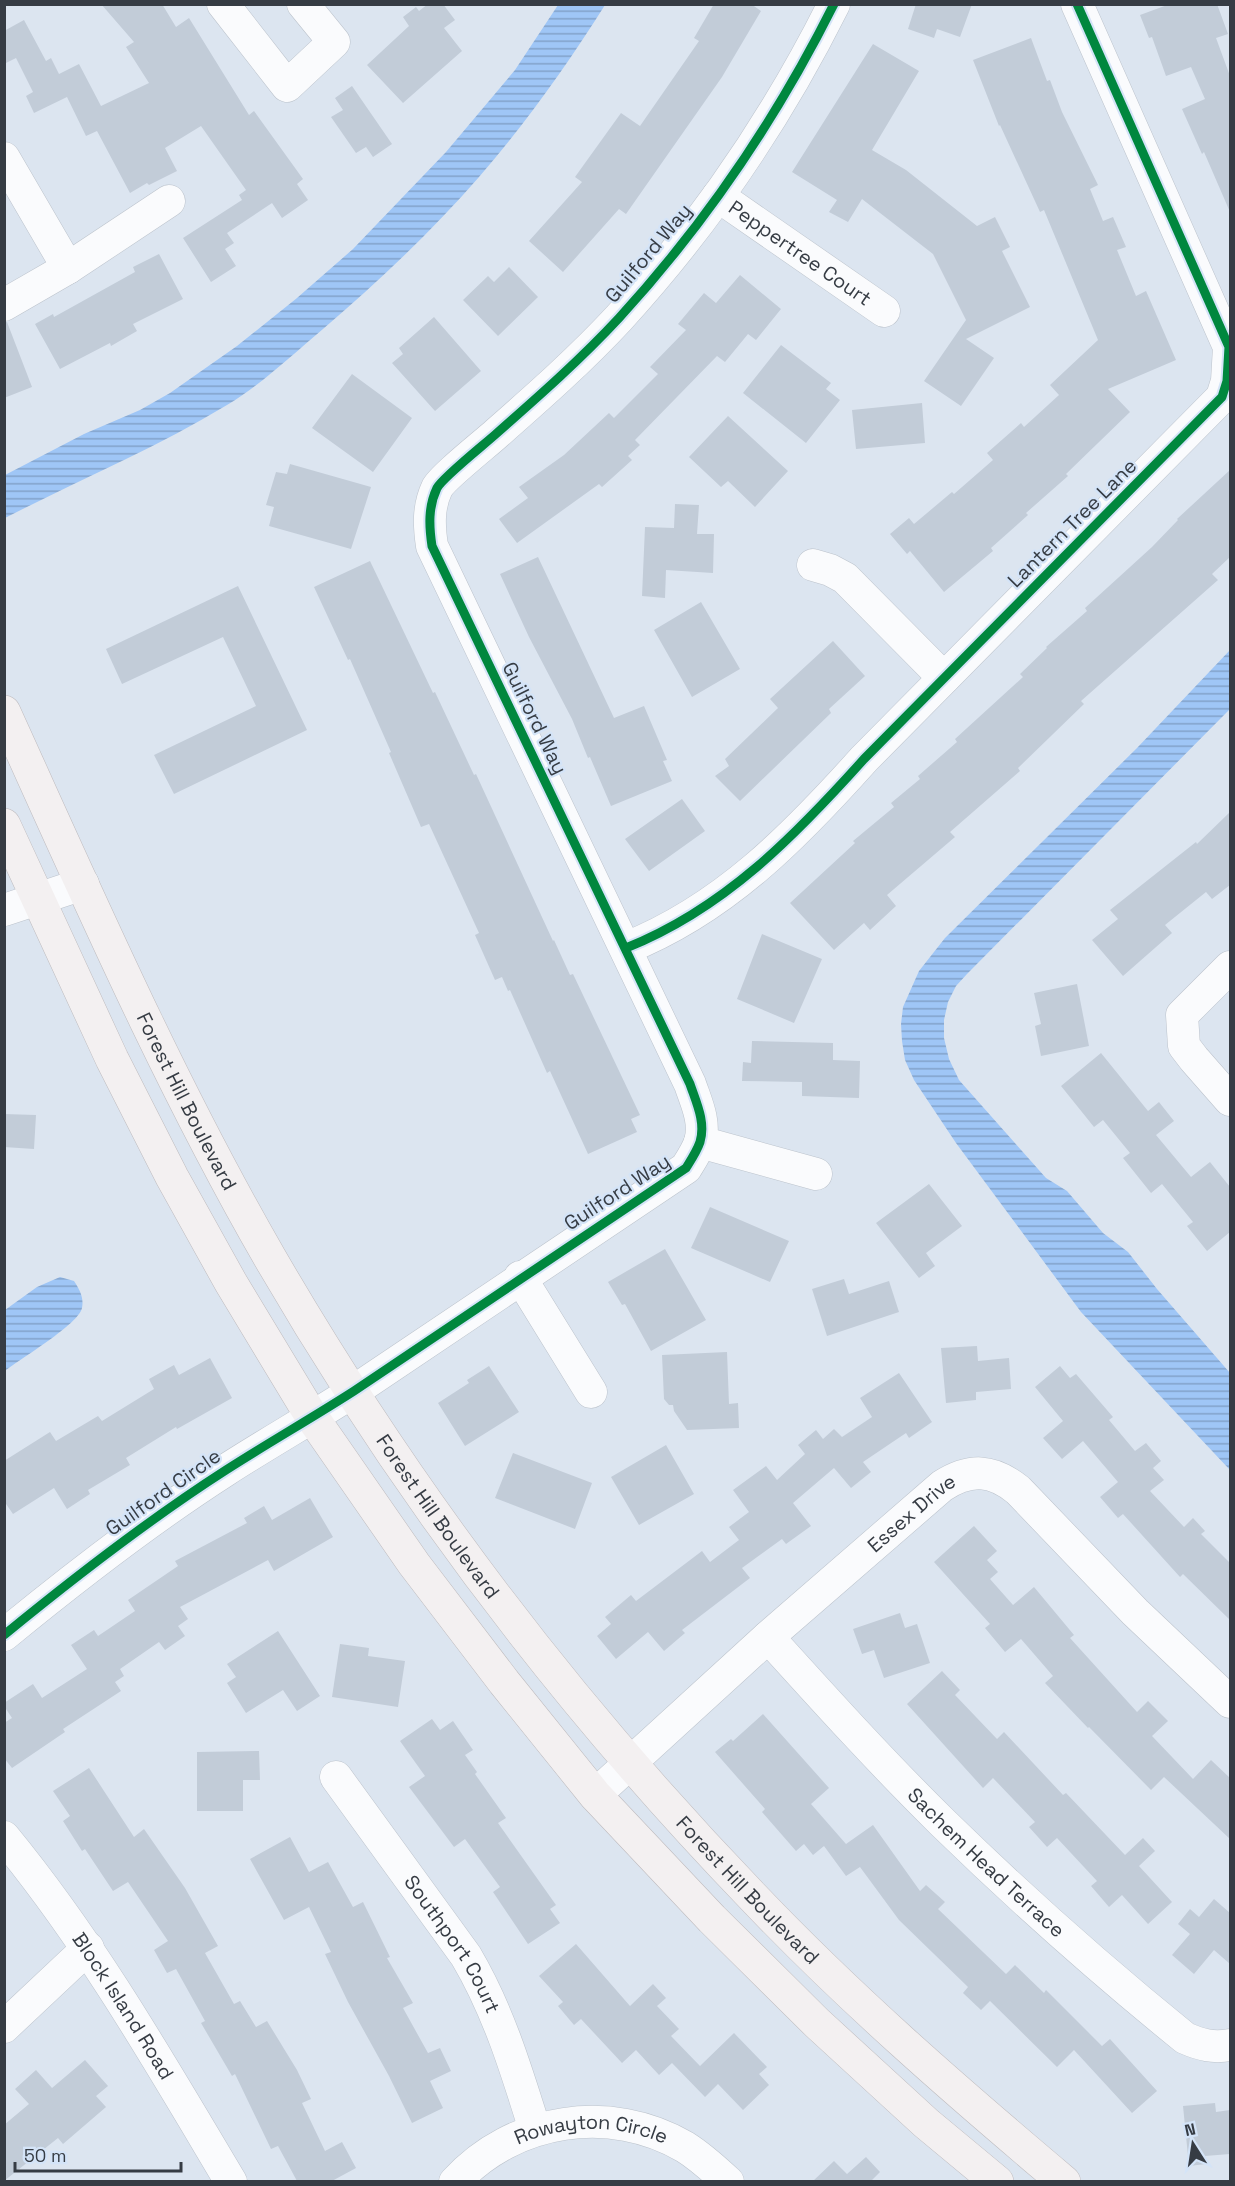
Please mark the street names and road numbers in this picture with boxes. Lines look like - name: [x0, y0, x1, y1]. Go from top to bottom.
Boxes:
- street label: Peppertree Court: [724, 194, 877, 312]
- street label: Guilford Way: [599, 198, 697, 308]
- street label: Lantern Tree Lane: [1002, 453, 1142, 593]
- street label: Guilford Way: [497, 658, 573, 778]
- street label: Forest Hill Boulevard: [131, 1008, 243, 1195]
- street label: Guilford Way: [559, 1148, 675, 1236]
- street label: Forest Hill Boulevard: [371, 1429, 506, 1604]
- street label: Guilford Circle: [100, 1443, 226, 1541]
- street label: Essex Drive: [862, 1468, 960, 1558]
- street label: Sachem Head Terrace: [902, 1782, 1070, 1943]
- street label: Forest Hill Boulevard: [671, 1810, 825, 1970]
- street label: Southport Court: [398, 1870, 506, 2017]
- street label: Block Island Road: [67, 1927, 180, 2084]
- street label: Rowayton Circle: [510, 2109, 672, 2150]

